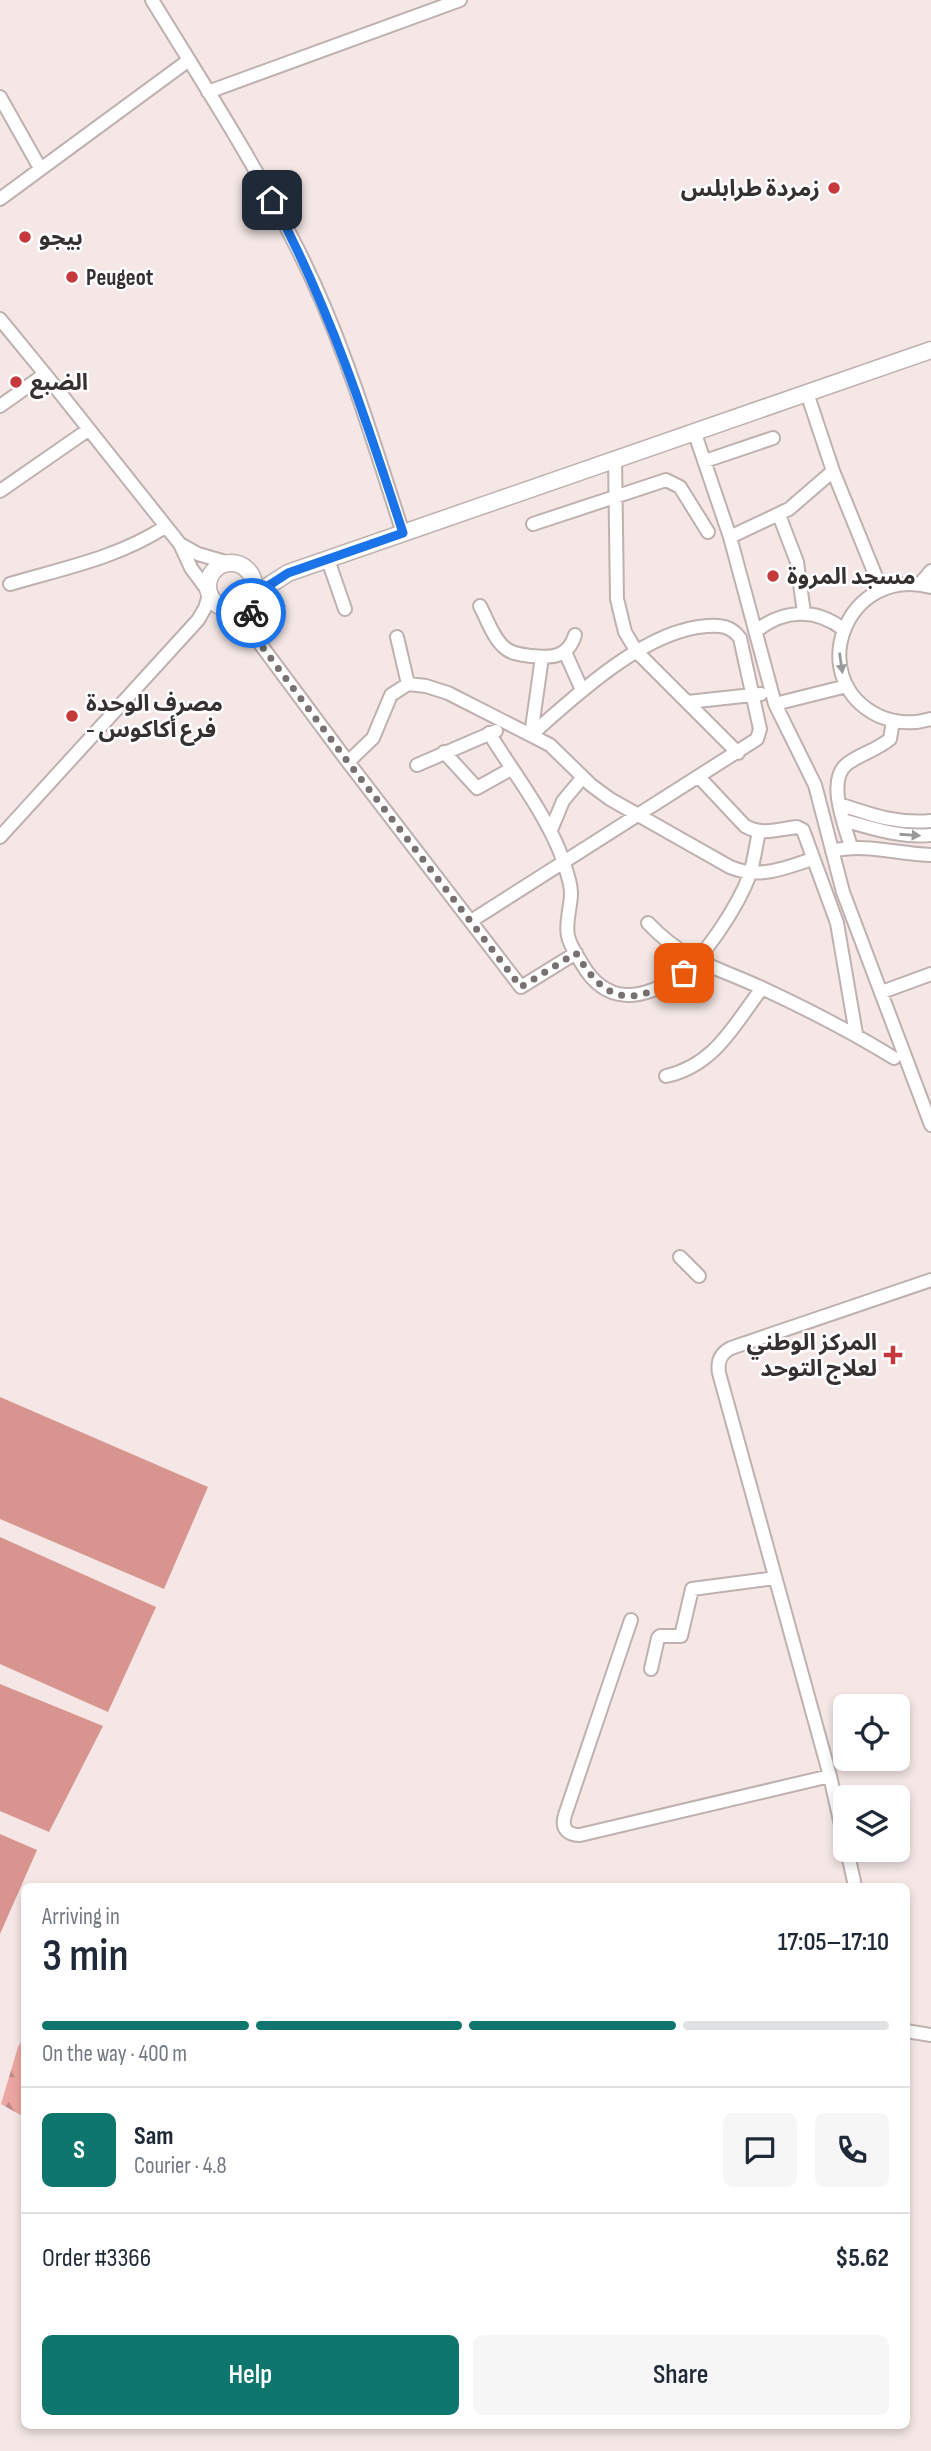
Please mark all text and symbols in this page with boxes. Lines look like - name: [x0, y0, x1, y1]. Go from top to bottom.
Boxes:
- pin: [242, 170, 302, 230]
- place label: زمردة طرابلس: [681, 175, 820, 203]
- marker: زمردة طرابلس: [826, 180, 842, 196]
- icon: home: [253, 181, 291, 219]
- place label: بيجو: [39, 224, 83, 252]
- marker: بيجو: [17, 229, 33, 245]
- place label: Peugeot: [86, 264, 154, 292]
- marker: Peugeot: [64, 269, 80, 285]
- place label: الضبع: [30, 369, 88, 399]
- marker: الضبع: [8, 374, 24, 390]
- place label: مسجد المروة: [787, 563, 916, 591]
- marker: مسجد المروة: [765, 568, 781, 584]
- courier: [216, 578, 286, 648]
- icon: bike: [232, 594, 270, 632]
- one-way arrow: [836, 652, 847, 674]
- place label: مصرف الوحدة - فرع أكاكوس: [86, 690, 223, 746]
- marker: مصرف الوحدة - فرع أكاكوس: [64, 708, 80, 724]
- one-way arrow: [900, 830, 922, 841]
- pin: [654, 943, 714, 1003]
- icon: bag: [665, 954, 703, 992]
- place label: المركز الوطني لعلاج التوحد: [746, 1329, 877, 1385]
- marker: المركز الوطني لعلاج التوحد: [883, 1345, 903, 1365]
- map controls: [833, 1694, 910, 1862]
- button: locate: [833, 1694, 910, 1771]
- button: layers: [833, 1785, 910, 1862]
- text: Arriving in: [42, 1903, 120, 1931]
- text: 17:05–17:10: [778, 1927, 889, 1958]
- text: 3 min: [42, 1929, 129, 1984]
- text: On the way · 400 m: [42, 2040, 187, 2068]
- button: chat: [723, 2113, 797, 2187]
- button: phone: [815, 2113, 889, 2187]
- text: Sam: [134, 2121, 174, 2152]
- text: S: [73, 2135, 85, 2166]
- text: Courier · 4.8: [134, 2152, 227, 2180]
- text: Order #3366: [42, 2243, 151, 2274]
- text: $5.62: [835, 2243, 889, 2274]
- button: Help: [42, 2335, 459, 2415]
- button: Share: [473, 2335, 889, 2415]

